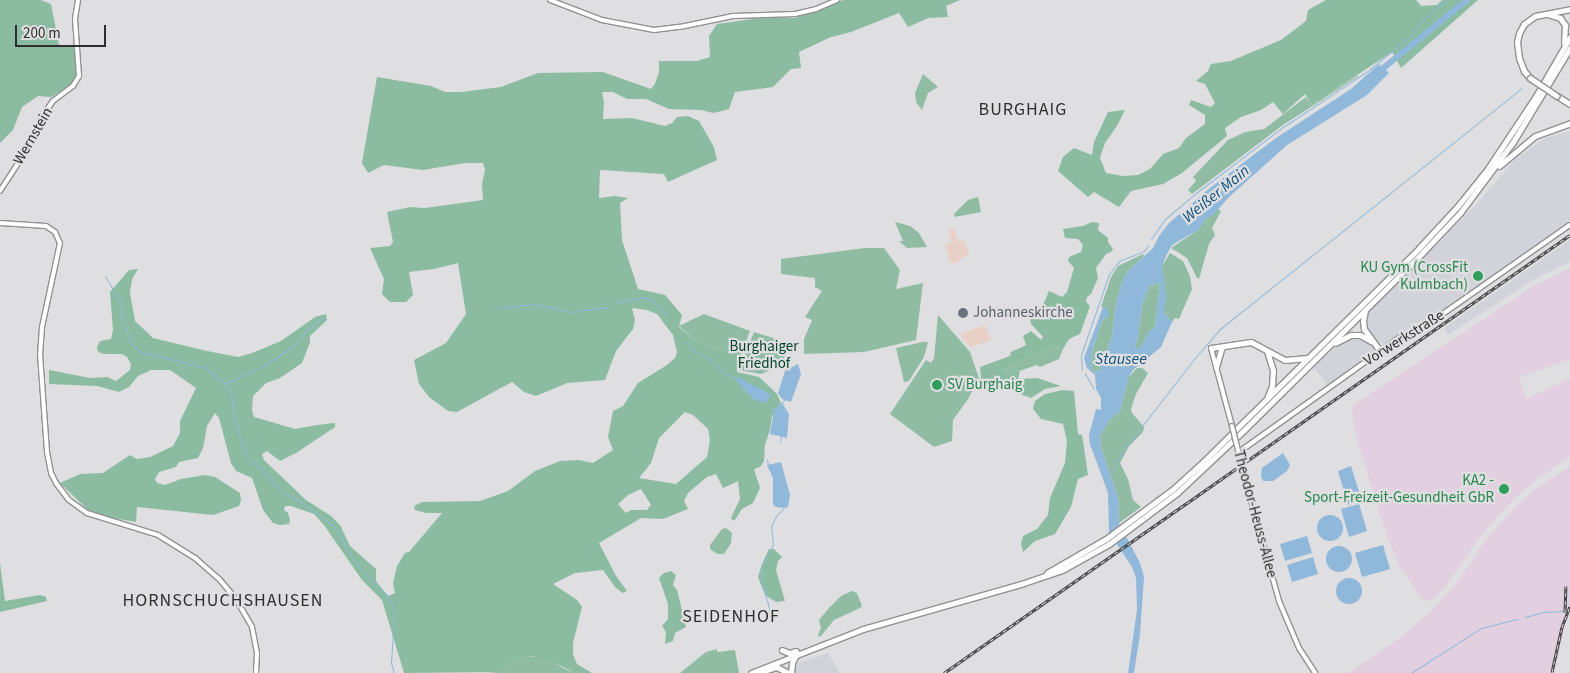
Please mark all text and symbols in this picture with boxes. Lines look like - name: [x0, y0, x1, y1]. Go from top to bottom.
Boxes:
- scale bar: [18, 15, 109, 47]
- text: 200 m: [23, 23, 61, 44]
- district label: BURGHAIG: [978, 99, 1068, 121]
- street label: Wernstein: [9, 104, 57, 168]
- water label: Weißer Main: [1179, 161, 1253, 227]
- place label: KU Gym (CrossFit Kulmbach): [1360, 258, 1468, 293]
- marker: KU Gym (CrossFit Kulmbach): [1472, 270, 1484, 282]
- place label: Johanneskirche: [973, 304, 1073, 322]
- street label: Vorwerkstraße: [1360, 306, 1448, 370]
- marker: Johanneskirche: [957, 307, 969, 319]
- park label: Burghaiger Friedhof: [729, 337, 799, 372]
- water label: Stausee: [1095, 349, 1147, 369]
- place label: SV Burghaig: [947, 376, 1022, 394]
- marker: SV Burghaig: [931, 379, 943, 391]
- street label: Theodor-Heuss-Allee: [1229, 448, 1281, 580]
- place label: KA2 - Sport-Freizeit-Gesundheit GbR: [1304, 471, 1494, 506]
- marker: KA2 - Sport-Freizeit-Gesundheit GbR: [1498, 483, 1510, 495]
- district label: HORNSCHUCHSHAUSEN: [120, 590, 326, 612]
- district label: SEIDENHOF: [681, 606, 781, 628]

